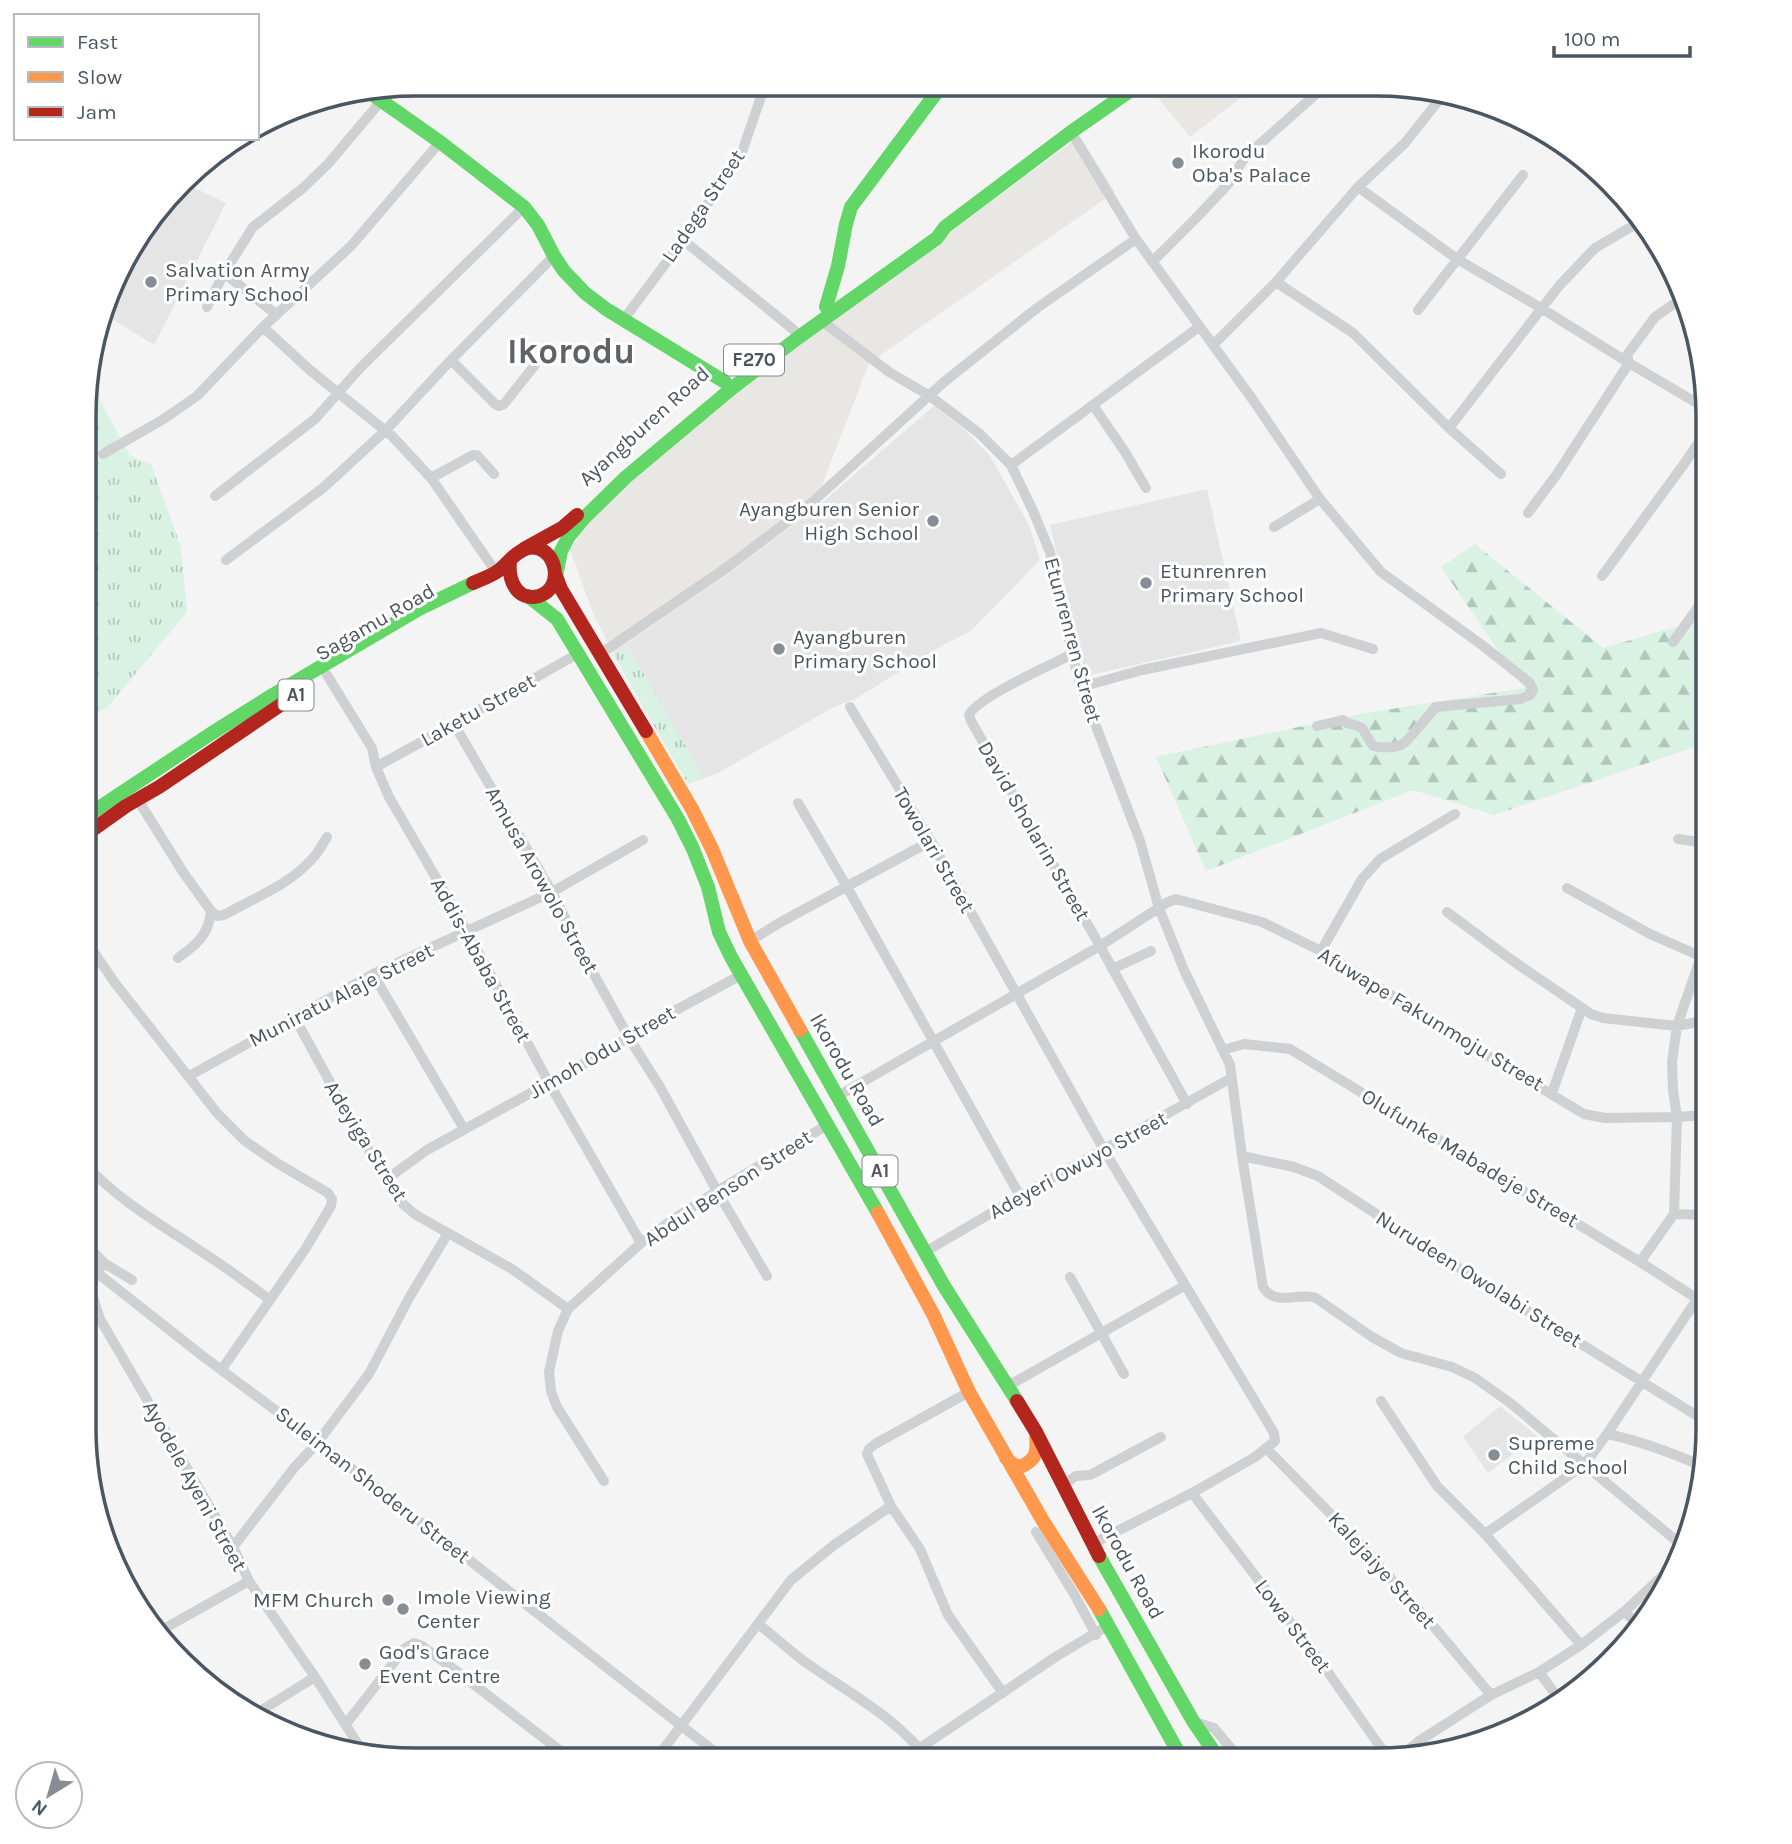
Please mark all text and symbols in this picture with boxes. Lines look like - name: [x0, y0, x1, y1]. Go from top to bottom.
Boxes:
- legend: [14, 14, 259, 140]
- scale bar: [1554, 14, 1690, 58]
- text: 100 m: [1564, 27, 1621, 51]
- text: Fast: [77, 30, 118, 54]
- text: Slow: [77, 65, 122, 89]
- text: Jam: [77, 100, 117, 124]
- place label: Ikorodu Oba's Palace: [1192, 139, 1311, 187]
- street label: Ladega Street: [657, 145, 750, 267]
- marker: Ikorodu Oba's Palace: [1170, 155, 1186, 171]
- place label: Salvation Army Primary School: [165, 258, 310, 306]
- marker: Salvation Army Primary School: [143, 274, 159, 290]
- district label: Ikorodu: [507, 331, 635, 372]
- road number: F270: [724, 344, 784, 376]
- street label: Ayangburen Road: [574, 361, 714, 491]
- place label: Ayangburen Senior High School: [739, 497, 919, 545]
- marker: Ayangburen Senior High School: [925, 513, 941, 529]
- street label: Etunrenren Street: [1039, 555, 1107, 725]
- place label: Etunrenren Primary School: [1160, 559, 1304, 607]
- marker: Etunrenren Primary School: [1138, 575, 1154, 591]
- street label: Sagamu Road: [311, 578, 439, 666]
- place label: Ayangburen Primary School: [793, 625, 937, 673]
- marker: Ayangburen Primary School: [771, 641, 787, 657]
- street label: Laketu Street: [417, 669, 540, 751]
- road number: A1: [278, 680, 314, 710]
- street label: David Sholarin Street: [973, 737, 1095, 925]
- street label: Amusa Arowolo Street: [481, 782, 603, 978]
- street label: Towolari Street: [888, 783, 980, 917]
- street label: Addis-Ababa Street: [426, 874, 536, 1046]
- street label: Muniratu Alaje Street: [245, 938, 437, 1052]
- street label: Afuwape Fakunmoju Street: [1314, 942, 1548, 1096]
- street label: Jimoh Odu Street: [525, 1000, 679, 1104]
- street label: Ikorodu Road: [805, 1009, 889, 1131]
- street label: Adeyiga Street: [319, 1076, 413, 1206]
- street label: Olufunke Mabadeje Street: [1357, 1084, 1583, 1232]
- street label: Adeyeri Owuyo Street: [985, 1106, 1171, 1224]
- street label: Abdul Benson Street: [640, 1125, 816, 1251]
- road number: A1: [862, 1156, 898, 1186]
- street label: Nurudeen Owolabi Street: [1372, 1206, 1586, 1352]
- street label: Ayodele Ayeni Street: [138, 1397, 252, 1576]
- street label: Suleiman Shoderu Street: [271, 1402, 475, 1568]
- place label: Supreme Child School: [1508, 1431, 1628, 1479]
- marker: Supreme Child School: [1486, 1447, 1502, 1463]
- street label: Ikorodu Road: [1087, 1501, 1169, 1623]
- street label: Kalejaiye Street: [1323, 1507, 1441, 1633]
- street label: Lowa Street: [1250, 1575, 1336, 1678]
- place label: Imole Viewing Center: [417, 1585, 551, 1633]
- place label: MFM Church: [253, 1588, 374, 1612]
- marker: MFM Church: [380, 1592, 396, 1608]
- marker: Imole Viewing Center: [395, 1601, 411, 1617]
- place label: God's Grace Event Centre: [379, 1640, 500, 1688]
- marker: God's Grace Event Centre: [357, 1656, 373, 1672]
- north arrow: [14, 1760, 84, 1830]
- text: N: [27, 1795, 51, 1821]

